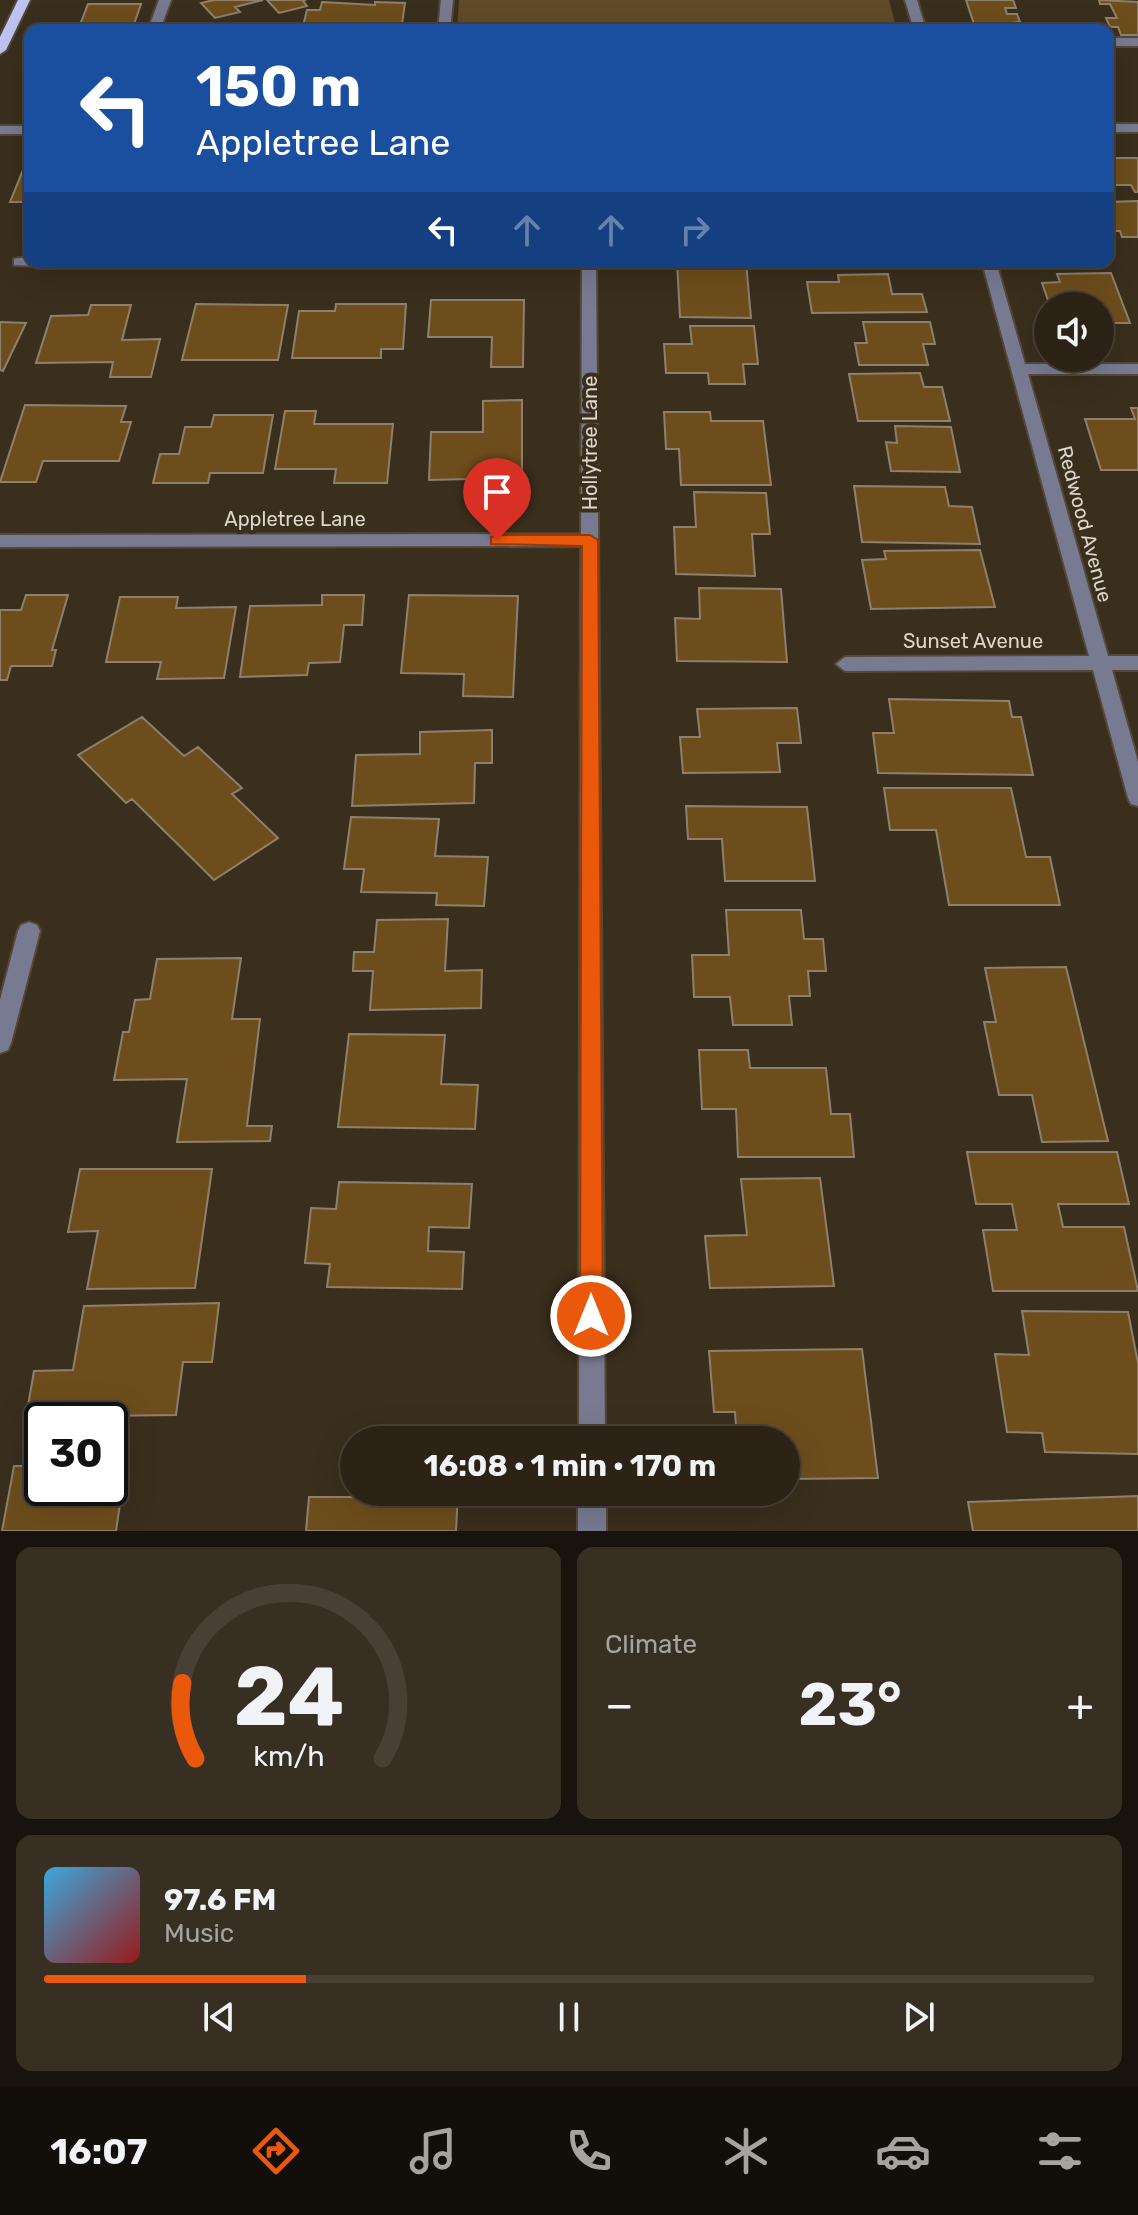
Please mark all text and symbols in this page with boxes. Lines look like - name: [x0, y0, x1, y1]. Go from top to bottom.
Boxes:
- text: 150 m: [196, 54, 361, 120]
- icon: left: [64, 56, 168, 160]
- text: Appletree Lane: [196, 121, 450, 164]
- icon: left: [421, 208, 465, 252]
- icon: ahead: [505, 208, 549, 252]
- icon: ahead: [589, 208, 633, 252]
- icon: right: [673, 208, 717, 252]
- map controls: [1034, 292, 1114, 372]
- button: sound: [1034, 292, 1114, 372]
- street label: Hollytree Lane: [578, 376, 602, 510]
- street label: Redwood Avenue: [1053, 443, 1117, 605]
- pin: [463, 458, 531, 540]
- icon: arrive: [475, 470, 519, 514]
- street label: Appletree Lane: [224, 507, 366, 531]
- street label: Sunset Avenue: [903, 629, 1043, 653]
- position arrow: [549, 1274, 633, 1358]
- speed limit sign: 30: [24, 1402, 128, 1506]
- text: 16:08 · 1 min · 170 m: [424, 1448, 716, 1484]
- text: Climate: [605, 1629, 697, 1660]
- text: 24: [233, 1647, 344, 1746]
- text: 23°: [798, 1669, 902, 1740]
- text: −: [605, 1679, 634, 1731]
- text: +: [1067, 1679, 1094, 1731]
- text: km/h: [253, 1739, 324, 1773]
- text: 97.6 FM: [164, 1882, 276, 1918]
- text: Music: [164, 1918, 234, 1949]
- icon: previous: [197, 1995, 241, 2039]
- icon: pause: [547, 1995, 591, 2039]
- icon: next: [897, 1995, 941, 2039]
- icon: directions: [248, 2123, 304, 2179]
- icon: music: [405, 2123, 461, 2179]
- icon: phone: [561, 2123, 617, 2179]
- icon: climate: [718, 2123, 774, 2179]
- icon: car: [875, 2123, 931, 2179]
- icon: filters: [1032, 2123, 1088, 2179]
- text: 16:07: [50, 2130, 147, 2173]

